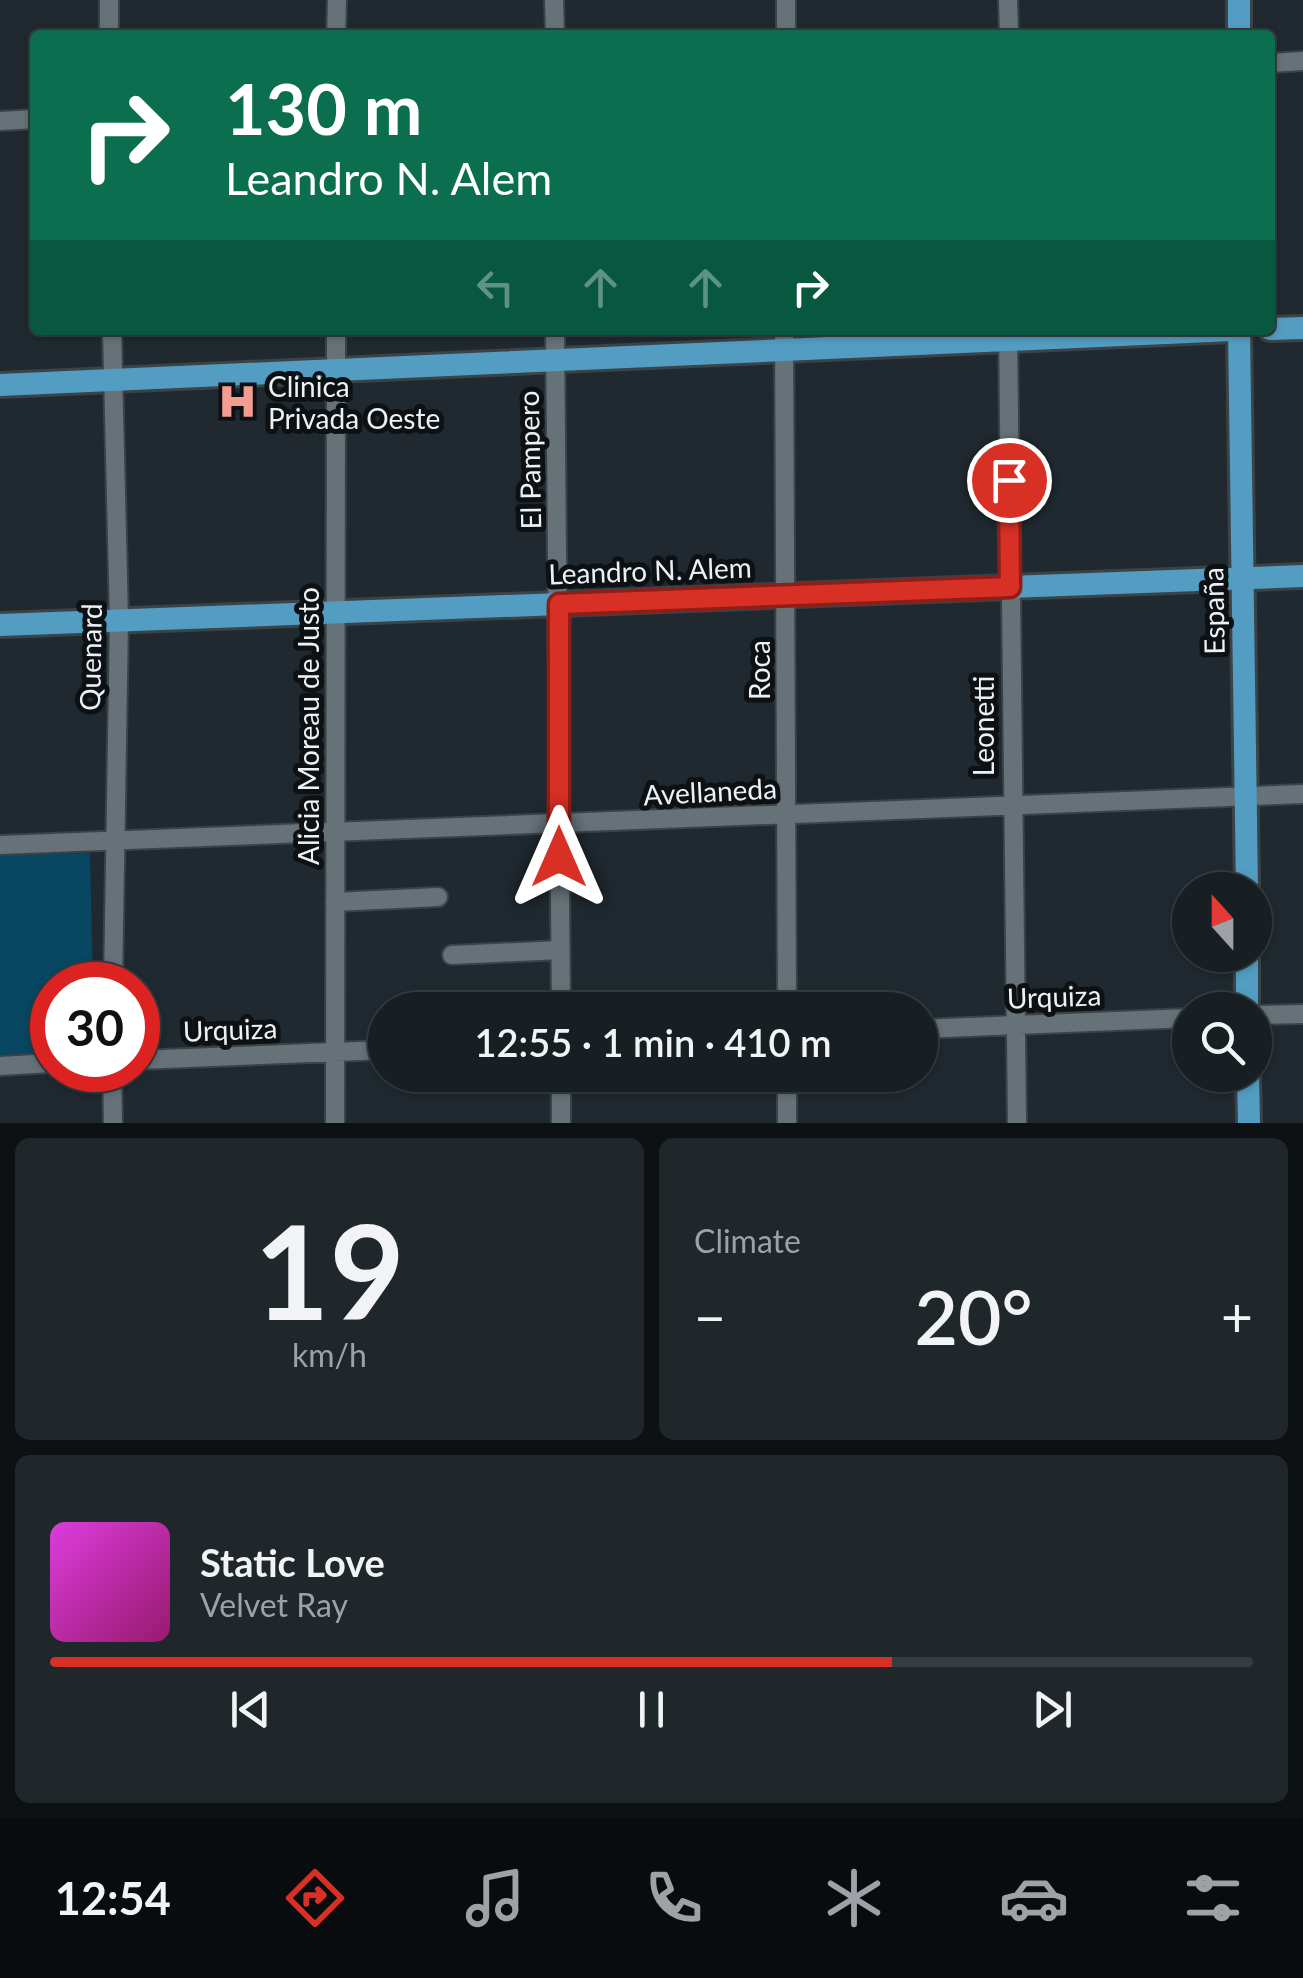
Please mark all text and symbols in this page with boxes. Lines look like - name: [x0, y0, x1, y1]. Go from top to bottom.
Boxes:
- text: 130 m: [225, 66, 422, 150]
- icon: right: [60, 70, 190, 200]
- text: Leandro N. Alem: [225, 151, 552, 205]
- icon: left: [468, 260, 523, 315]
- icon: ahead: [573, 260, 628, 315]
- icon: ahead: [678, 260, 733, 315]
- icon: right: [783, 260, 838, 315]
- place label: Clinica Privada Oeste: [268, 369, 440, 435]
- hospital icon: Clinica Privada Oeste: [217, 381, 259, 423]
- street label: El Pampero: [511, 390, 547, 530]
- pin: [967, 438, 1052, 523]
- icon: arrive: [982, 453, 1037, 508]
- street label: Leandro N. Alem: [548, 549, 752, 591]
- street label: España: [1195, 567, 1231, 655]
- street label: Alicia Moreau de Justo: [291, 587, 325, 865]
- street label: Quenard: [72, 603, 108, 711]
- street label: Roca: [742, 640, 776, 700]
- street label: Leonetti: [966, 676, 1000, 776]
- street label: Avellaneda: [642, 771, 778, 811]
- position arrow: [507, 805, 611, 909]
- north arrow: [1172, 872, 1272, 972]
- map controls: [1172, 872, 1272, 1092]
- speed limit sign: 30: [30, 962, 160, 1092]
- street label: Urquiza: [1006, 977, 1102, 1015]
- button: search: [1172, 992, 1272, 1092]
- street label: Urquiza: [182, 1010, 278, 1048]
- text: 12:55 · 1 min · 410 m: [475, 1019, 831, 1065]
- text: 19: [254, 1192, 405, 1348]
- text: Climate: [694, 1221, 801, 1260]
- text: 20°: [914, 1271, 1033, 1361]
- text: −: [694, 1283, 726, 1349]
- text: +: [1221, 1283, 1253, 1349]
- text: km/h: [292, 1335, 367, 1374]
- text: Static Love: [200, 1539, 385, 1585]
- text: Velvet Ray: [200, 1585, 348, 1624]
- icon: previous: [223, 1682, 278, 1737]
- icon: pause: [624, 1682, 679, 1737]
- icon: next: [1025, 1682, 1080, 1737]
- icon: directions: [280, 1863, 350, 1933]
- icon: music: [460, 1863, 530, 1933]
- icon: phone: [639, 1863, 709, 1933]
- icon: climate: [819, 1863, 889, 1933]
- icon: car: [999, 1863, 1069, 1933]
- icon: filters: [1178, 1863, 1248, 1933]
- text: 12:54: [55, 1871, 171, 1925]

